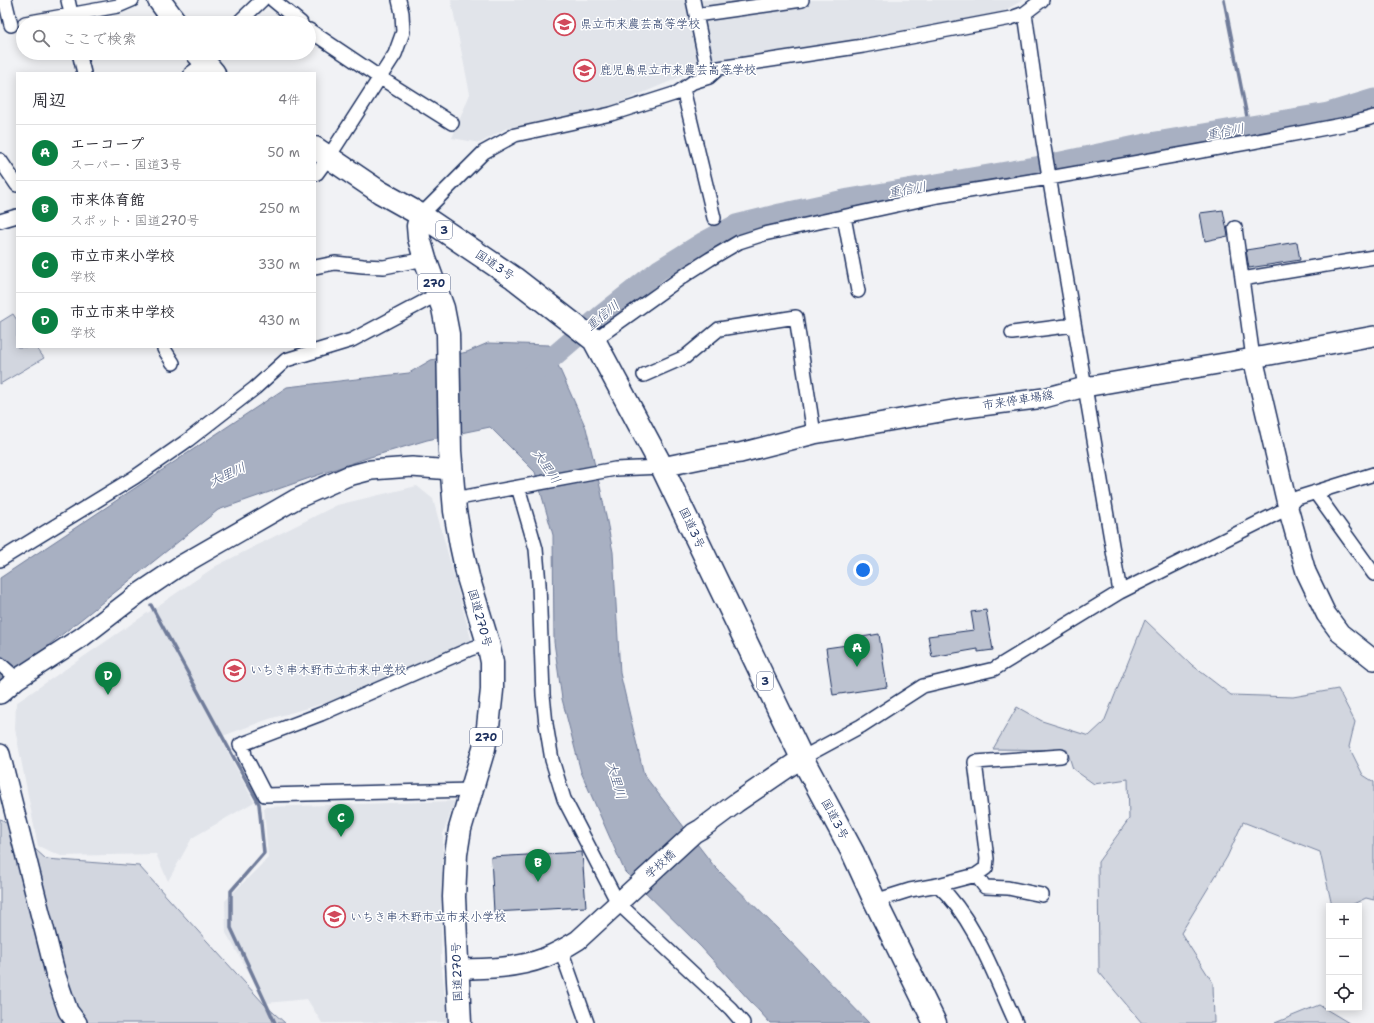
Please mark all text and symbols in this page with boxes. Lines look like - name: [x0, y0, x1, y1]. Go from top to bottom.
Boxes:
- school or university icon: 県立市来農芸高等学校: [552, 11, 578, 37]
- search box: [16, 16, 316, 60]
- place label: 県立市来農芸高等学校: [580, 16, 700, 32]
- icon: search: [30, 27, 52, 49]
- text: ここで検索: [62, 29, 137, 49]
- school or university icon: 鹿児島県立市来農芸高等学校: [571, 57, 597, 83]
- place label: 鹿児島県立市来農芸高等学校: [600, 62, 756, 78]
- text: 周辺: [32, 89, 66, 111]
- text: 4件: [278, 91, 300, 108]
- water label: 重信川: [1204, 120, 1246, 143]
- text: エーコープ: [70, 134, 144, 154]
- text: A: [40, 144, 50, 161]
- text: 50 m: [267, 144, 300, 161]
- text: スーパー · 国道3号: [70, 156, 182, 173]
- water label: 重信川: [886, 178, 928, 201]
- text: 市来体育館: [70, 190, 145, 210]
- text: B: [41, 200, 49, 217]
- text: 250 m: [259, 200, 300, 217]
- text: スポット · 国道270号: [70, 212, 200, 229]
- road number: 3: [436, 221, 452, 239]
- text: 市立市来小学校: [70, 246, 175, 266]
- street label: 国道3号: [472, 246, 518, 284]
- text: C: [41, 256, 49, 273]
- text: 330 m: [258, 256, 300, 273]
- text: 学校: [70, 268, 96, 285]
- road number: 270: [418, 274, 450, 292]
- water label: 重信川: [582, 297, 623, 334]
- text: 市立市来中学校: [70, 302, 175, 322]
- text: D: [40, 312, 50, 329]
- text: 430 m: [258, 312, 300, 329]
- text: 学校: [70, 324, 96, 341]
- street label: 市来停車場線: [981, 386, 1055, 414]
- water label: 大里川: [529, 445, 565, 487]
- water label: 大里川: [206, 459, 248, 490]
- street label: 国道3号: [675, 505, 709, 551]
- your location: [853, 560, 873, 580]
- street label: 国道270号: [464, 587, 496, 649]
- pin: A: [844, 634, 870, 667]
- school or university icon: いちき串木野市立市来中学校: [222, 657, 248, 683]
- pin: D: [95, 662, 121, 695]
- place label: いちき串木野市立市来中学校: [250, 662, 406, 678]
- road number: 3: [757, 672, 773, 690]
- road number: 270: [470, 728, 502, 746]
- water label: 大里川: [603, 759, 630, 801]
- street label: 国道3号: [818, 796, 852, 842]
- pin: C: [328, 804, 354, 837]
- street label: 学校橋: [641, 846, 679, 882]
- pin: B: [525, 849, 551, 882]
- map controls: [1326, 903, 1362, 1011]
- button: +: [1326, 903, 1362, 939]
- school or university icon: いちき串木野市立市来小学校: [321, 904, 347, 930]
- place label: いちき串木野市立市来小学校: [350, 909, 506, 925]
- button: −: [1326, 939, 1362, 975]
- street label: 国道270号: [448, 942, 466, 1002]
- button: locate: [1326, 975, 1362, 1011]

